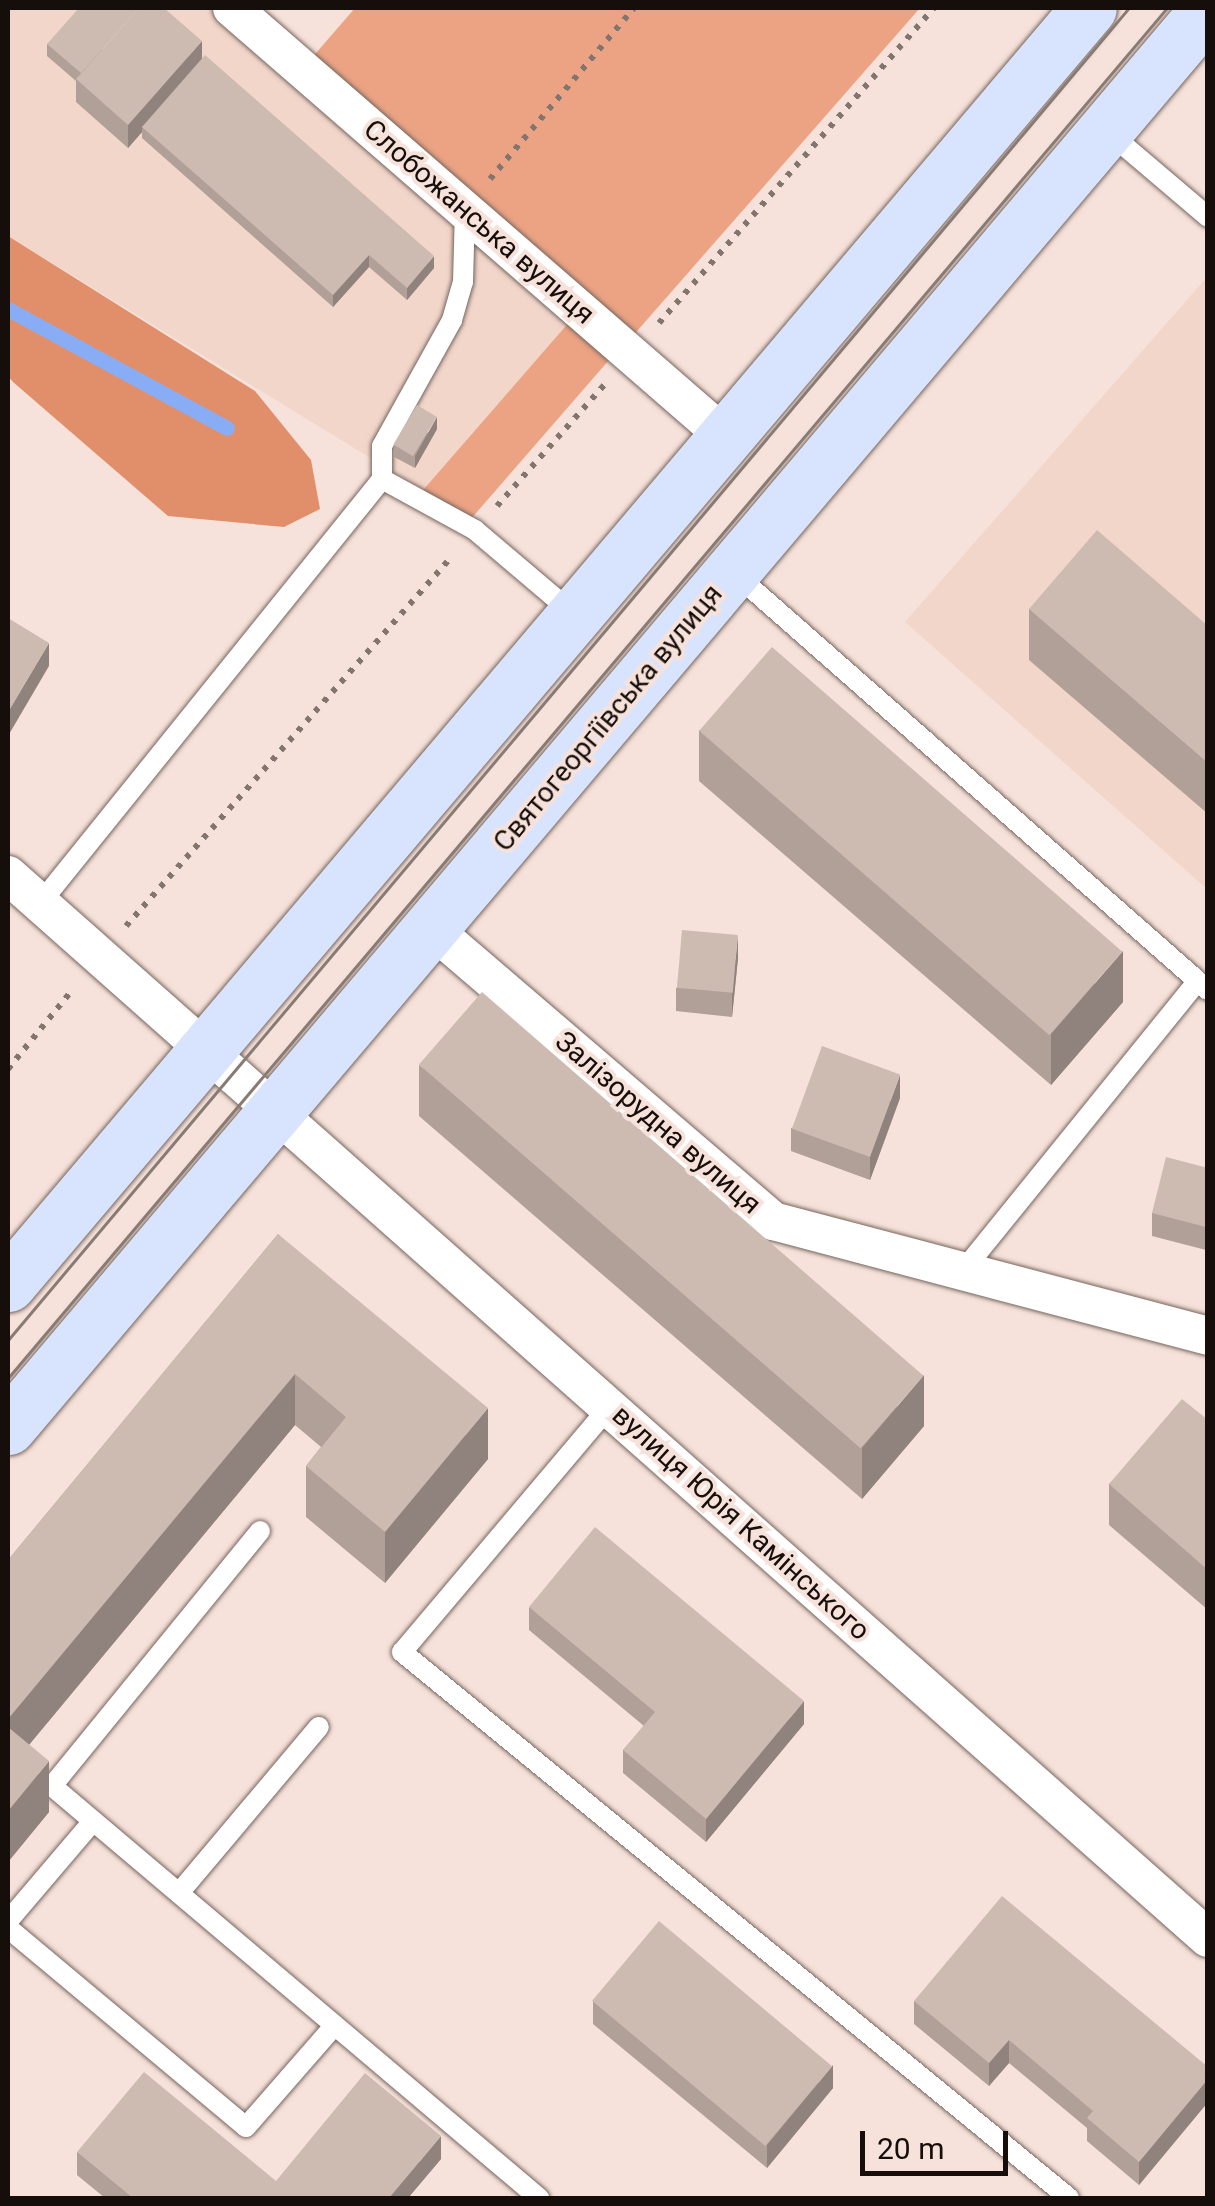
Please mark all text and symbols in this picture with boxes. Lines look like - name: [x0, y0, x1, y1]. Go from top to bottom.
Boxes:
- street label: Слобожанська вулиця: [357, 113, 601, 331]
- street label: Святогеоргіївська вулиця: [486, 578, 730, 858]
- street label: Залізорудна вулиця: [548, 1025, 768, 1221]
- street label: вулиця Юрія Камінського: [605, 1398, 877, 1648]
- scale bar: [865, 2111, 1012, 2173]
- text: 20 m: [877, 2131, 944, 2166]

